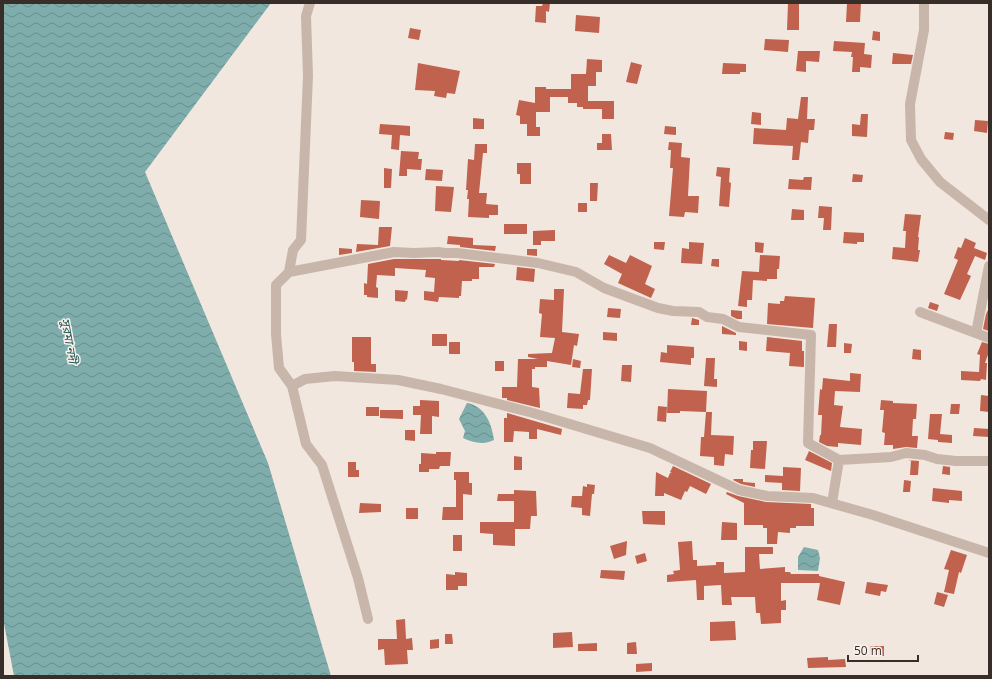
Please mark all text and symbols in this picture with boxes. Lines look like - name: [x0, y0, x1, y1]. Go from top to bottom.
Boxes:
- water label: সুরমা নদী: [57, 317, 82, 367]
- scale bar: [848, 637, 918, 663]
- text: 50 m: [854, 642, 882, 659]

